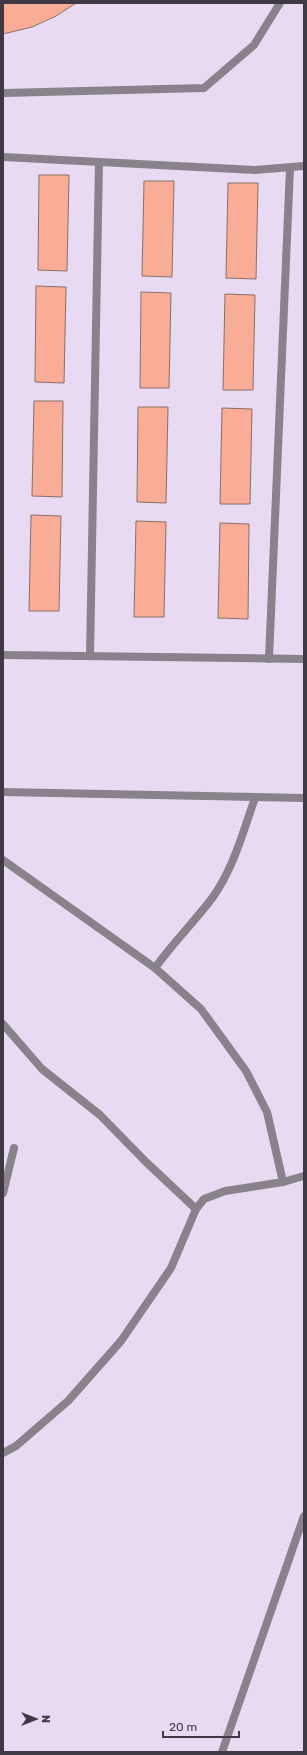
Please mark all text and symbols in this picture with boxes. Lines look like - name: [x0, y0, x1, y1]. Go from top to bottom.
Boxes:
- north arrow: [16, 1699, 56, 1739]
- scale bar: [163, 1713, 239, 1739]
- text: N: [39, 1715, 52, 1723]
- text: 20 m: [169, 1720, 197, 1734]

